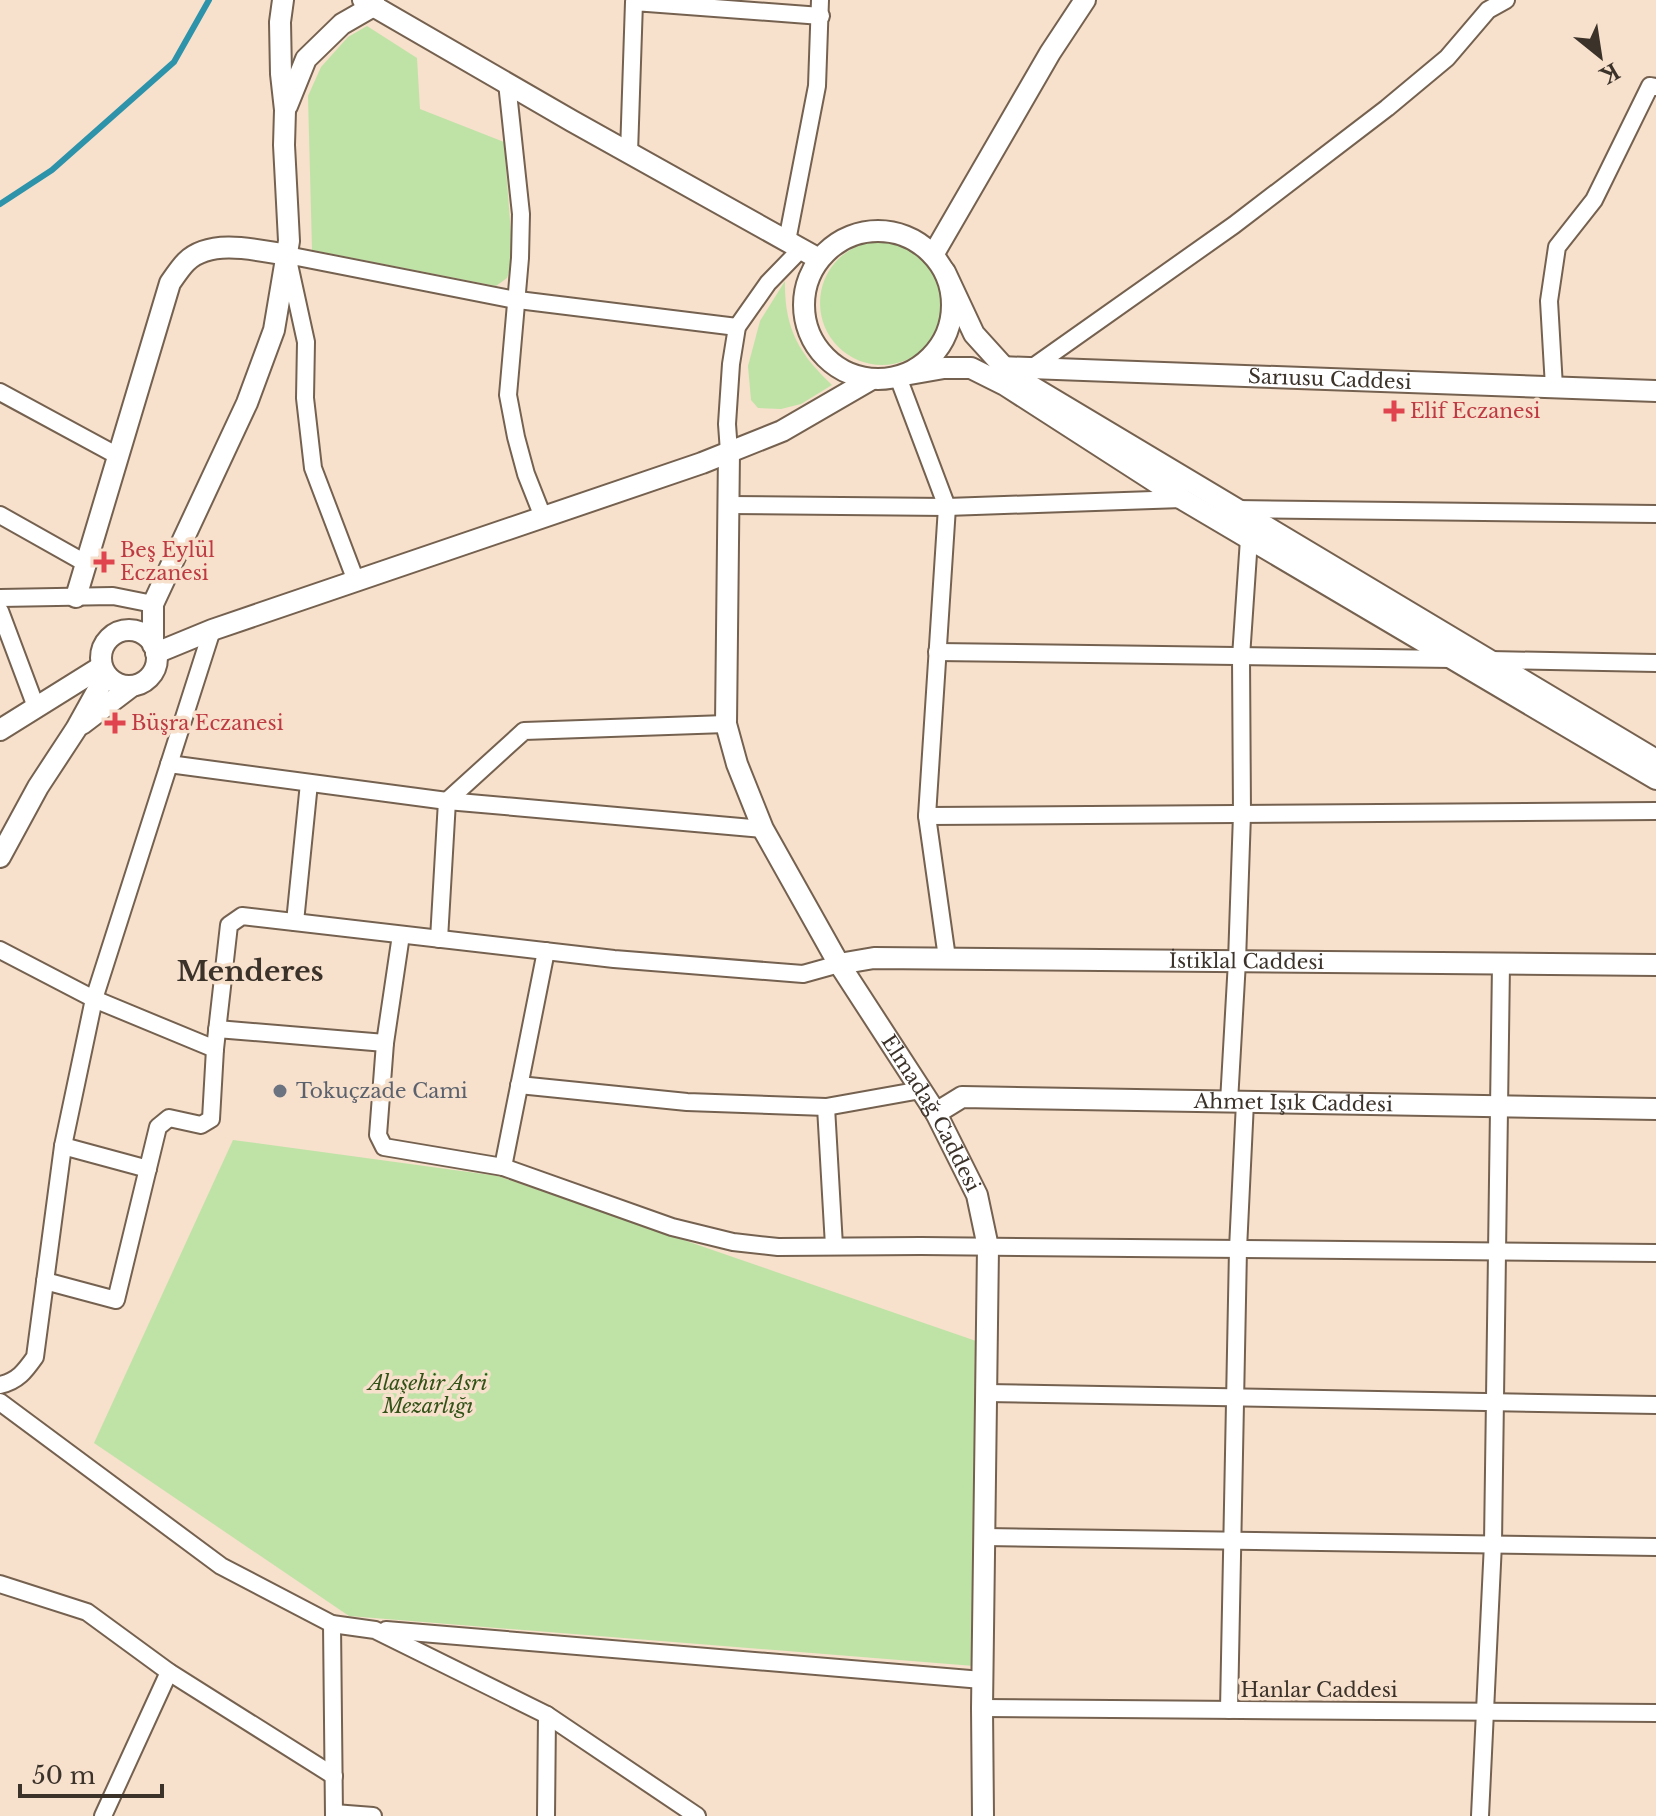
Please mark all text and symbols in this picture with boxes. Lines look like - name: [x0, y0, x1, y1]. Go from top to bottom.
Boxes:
- north arrow: [1560, 16, 1640, 96]
- text: K: [1594, 57, 1624, 90]
- street label: Sarıusu Caddesi: [1248, 364, 1412, 394]
- place label: Elif Eczanesi: [1410, 399, 1541, 423]
- marker: Elif Eczanesi: [1385, 402, 1403, 420]
- place label: Beş Eylül Eczanesi: [120, 538, 215, 585]
- marker: Beş Eylül Eczanesi: [95, 553, 113, 571]
- place label: Büşra Eczanesi: [131, 711, 284, 735]
- marker: Büşra Eczanesi: [106, 714, 124, 732]
- street label: İstiklal Caddesi: [1169, 948, 1324, 974]
- district label: Menderes: [176, 954, 324, 989]
- street label: Elmadağ Caddesi: [876, 1030, 985, 1196]
- place label: Tokuçzade Cami: [296, 1079, 468, 1103]
- marker: Tokuçzade Cami: [271, 1082, 289, 1100]
- street label: Ahmet Işık Caddesi: [1193, 1089, 1393, 1116]
- park label: Alaşehir Asri Mezarlığı: [366, 1371, 488, 1418]
- street label: Hanlar Caddesi: [1240, 1678, 1398, 1702]
- scale bar: [20, 1748, 162, 1798]
- text: 50 m: [32, 1761, 96, 1790]

